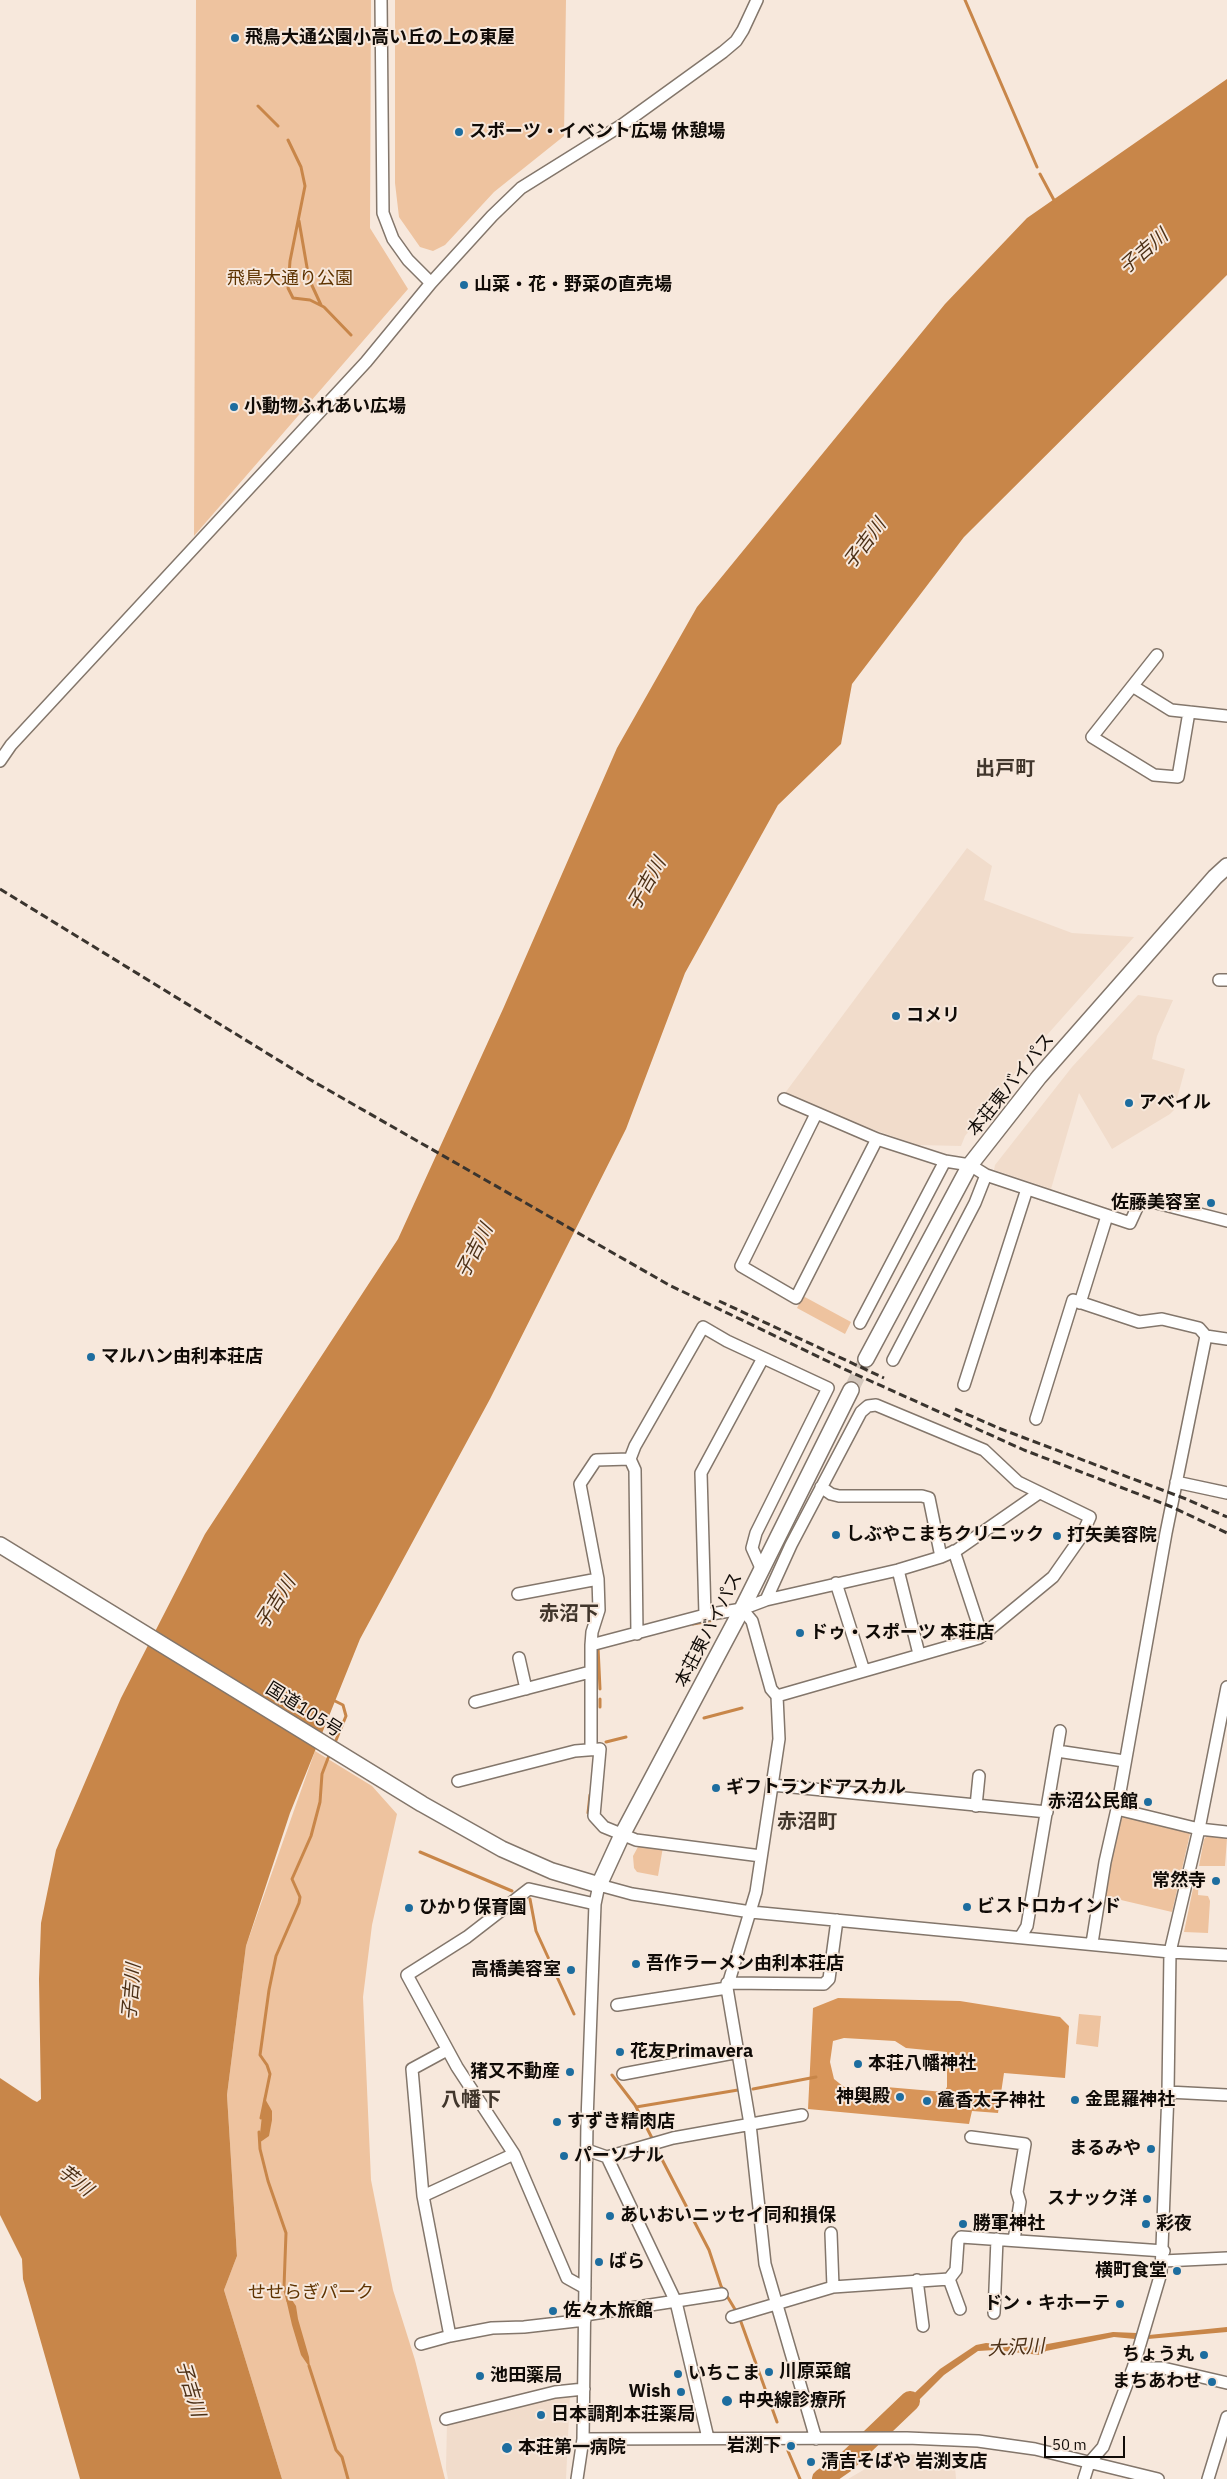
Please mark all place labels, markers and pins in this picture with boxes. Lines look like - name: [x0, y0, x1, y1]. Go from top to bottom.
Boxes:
- place label: 飛鳥大通公園小高い丘の上の東屋: [245, 27, 515, 49]
- marker: 飛鳥大通公園小高い丘の上の東屋: [229, 32, 241, 44]
- place label: スポーツ・イベント広場 休憩場: [469, 121, 725, 143]
- marker: スポーツ・イベント広場 休憩場: [453, 126, 465, 138]
- place label: 山菜・花・野菜の直売場: [474, 274, 672, 296]
- marker: 山菜・花・野菜の直売場: [458, 279, 470, 291]
- place label: 小動物ふれあい広場: [244, 396, 406, 418]
- marker: 小動物ふれあい広場: [228, 401, 240, 413]
- place label: コメリ: [906, 1005, 960, 1027]
- marker: コメリ: [890, 1010, 902, 1022]
- place label: アベイル: [1139, 1092, 1211, 1114]
- marker: アベイル: [1123, 1097, 1135, 1109]
- place label: 佐藤美容室: [1111, 1192, 1201, 1214]
- marker: 佐藤美容室: [1205, 1197, 1217, 1209]
- place label: マルハン由利本荘店: [101, 1346, 263, 1368]
- marker: マルハン由利本荘店: [85, 1351, 97, 1363]
- place label: しぶやこまちクリニック: [846, 1524, 1044, 1546]
- place label: 打矢美容院: [1067, 1525, 1157, 1547]
- marker: しぶやこまちクリニック: [830, 1529, 842, 1541]
- marker: 打矢美容院: [1051, 1530, 1063, 1542]
- place label: ドゥ・スポーツ 本荘店: [810, 1622, 994, 1644]
- marker: ドゥ・スポーツ 本荘店: [794, 1627, 806, 1639]
- place label: ギフトランドアスカル: [726, 1777, 906, 1799]
- marker: ギフトランドアスカル: [710, 1782, 722, 1794]
- place label: 赤沼公民館: [1048, 1791, 1138, 1813]
- marker: 赤沼公民館: [1142, 1796, 1154, 1808]
- place label: 常然寺: [1152, 1870, 1206, 1892]
- marker: 常然寺: [1210, 1875, 1222, 1887]
- place label: ビストロカインド: [977, 1896, 1121, 1918]
- place label: ひかり保育園: [419, 1897, 527, 1919]
- marker: ビストロカインド: [961, 1901, 973, 1913]
- marker: ひかり保育園: [403, 1902, 415, 1914]
- place label: 吾作ラーメン由利本荘店: [646, 1953, 844, 1975]
- marker: 吾作ラーメン由利本荘店: [630, 1958, 642, 1970]
- place label: 高橋美容室: [471, 1959, 561, 1981]
- marker: 高橋美容室: [565, 1964, 577, 1976]
- place label: 花友Primavera: [630, 2041, 753, 2063]
- marker: 花友Primavera: [614, 2046, 626, 2058]
- place label: 本荘八幡神社: [868, 2053, 976, 2075]
- marker: 本荘八幡神社: [852, 2058, 864, 2070]
- place label: 猪又不動産: [470, 2061, 560, 2083]
- marker: 猪又不動産: [564, 2066, 576, 2078]
- place label: 神輿殿: [836, 2086, 890, 2108]
- place label: 金毘羅神社: [1085, 2089, 1175, 2111]
- place label: 麄香太子神社: [937, 2090, 1045, 2112]
- marker: 神輿殿: [894, 2091, 906, 2103]
- marker: 金毘羅神社: [1069, 2094, 1081, 2106]
- marker: 麄香太子神社: [921, 2095, 933, 2107]
- place label: すずき精肉店: [567, 2111, 675, 2133]
- marker: すずき精肉店: [551, 2116, 563, 2128]
- place label: まるみや: [1069, 2138, 1141, 2160]
- marker: まるみや: [1145, 2143, 1157, 2155]
- place label: パーソナル: [574, 2145, 664, 2167]
- marker: パーソナル: [558, 2150, 570, 2162]
- place label: スナック洋: [1047, 2188, 1137, 2210]
- marker: スナック洋: [1141, 2193, 1153, 2205]
- place label: あいおいニッセイ同和損保: [620, 2205, 836, 2227]
- marker: あいおいニッセイ同和損保: [604, 2210, 616, 2222]
- place label: 勝軍神社: [973, 2213, 1045, 2235]
- place label: 彩夜: [1156, 2213, 1192, 2235]
- marker: 勝軍神社: [957, 2218, 969, 2230]
- marker: 彩夜: [1140, 2218, 1152, 2230]
- place label: ばら: [609, 2251, 645, 2273]
- marker: ばら: [593, 2256, 605, 2268]
- place label: 横町食堂: [1095, 2260, 1167, 2282]
- marker: 横町食堂: [1171, 2265, 1183, 2277]
- place label: ドン・キホーテ: [984, 2293, 1110, 2315]
- marker: ドン・キホーテ: [1114, 2298, 1126, 2310]
- place label: 佐々木旅館: [563, 2300, 653, 2322]
- marker: 佐々木旅館: [547, 2305, 559, 2317]
- place label: ちょう丸: [1122, 2344, 1194, 2366]
- marker: ちょう丸: [1198, 2349, 1210, 2361]
- place label: 川原菜館: [779, 2361, 851, 2383]
- place label: いちこま: [688, 2363, 760, 2385]
- place label: 池田薬局: [490, 2365, 562, 2387]
- marker: 川原菜館: [763, 2366, 775, 2378]
- marker: いちこま: [672, 2368, 684, 2380]
- marker: 池田薬局: [474, 2370, 486, 2382]
- place label: まちあわせ: [1112, 2371, 1202, 2393]
- marker: まちあわせ: [1206, 2376, 1218, 2388]
- place label: Wish: [629, 2381, 671, 2403]
- marker: Wish: [675, 2386, 687, 2398]
- place label: 中央線診療所: [738, 2390, 846, 2412]
- marker: 中央線診療所: [720, 2394, 734, 2408]
- place label: 日本調剤本荘薬局: [551, 2404, 695, 2426]
- marker: 日本調剤本荘薬局: [535, 2409, 547, 2421]
- place label: 岩渕下: [727, 2435, 781, 2457]
- place label: 本荘第一病院: [518, 2437, 626, 2459]
- marker: 岩渕下: [785, 2440, 797, 2452]
- marker: 本荘第一病院: [500, 2441, 514, 2455]
- place label: 清吉そばや 岩渕支店: [821, 2451, 987, 2473]
- marker: 清吉そばや 岩渕支店: [805, 2456, 817, 2468]

